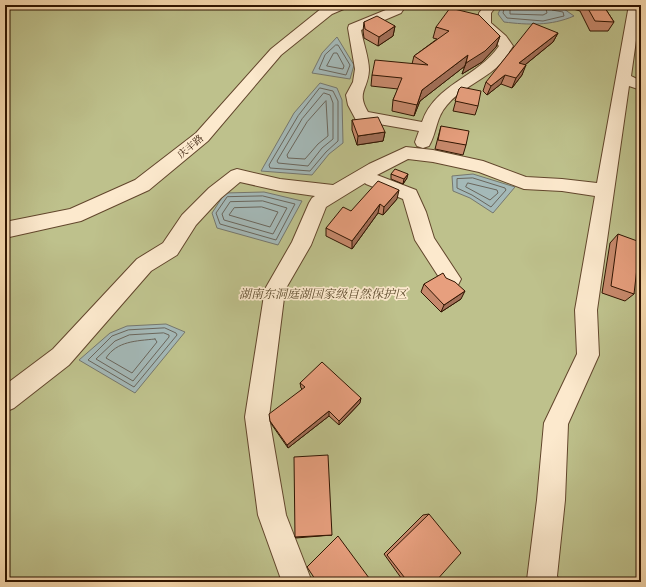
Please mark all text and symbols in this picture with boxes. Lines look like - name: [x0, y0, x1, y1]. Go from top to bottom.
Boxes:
- street label: 庆丰路: [175, 132, 207, 162]
- park label: 湖南东洞庭湖国家级自然保护区: [239, 286, 409, 302]

